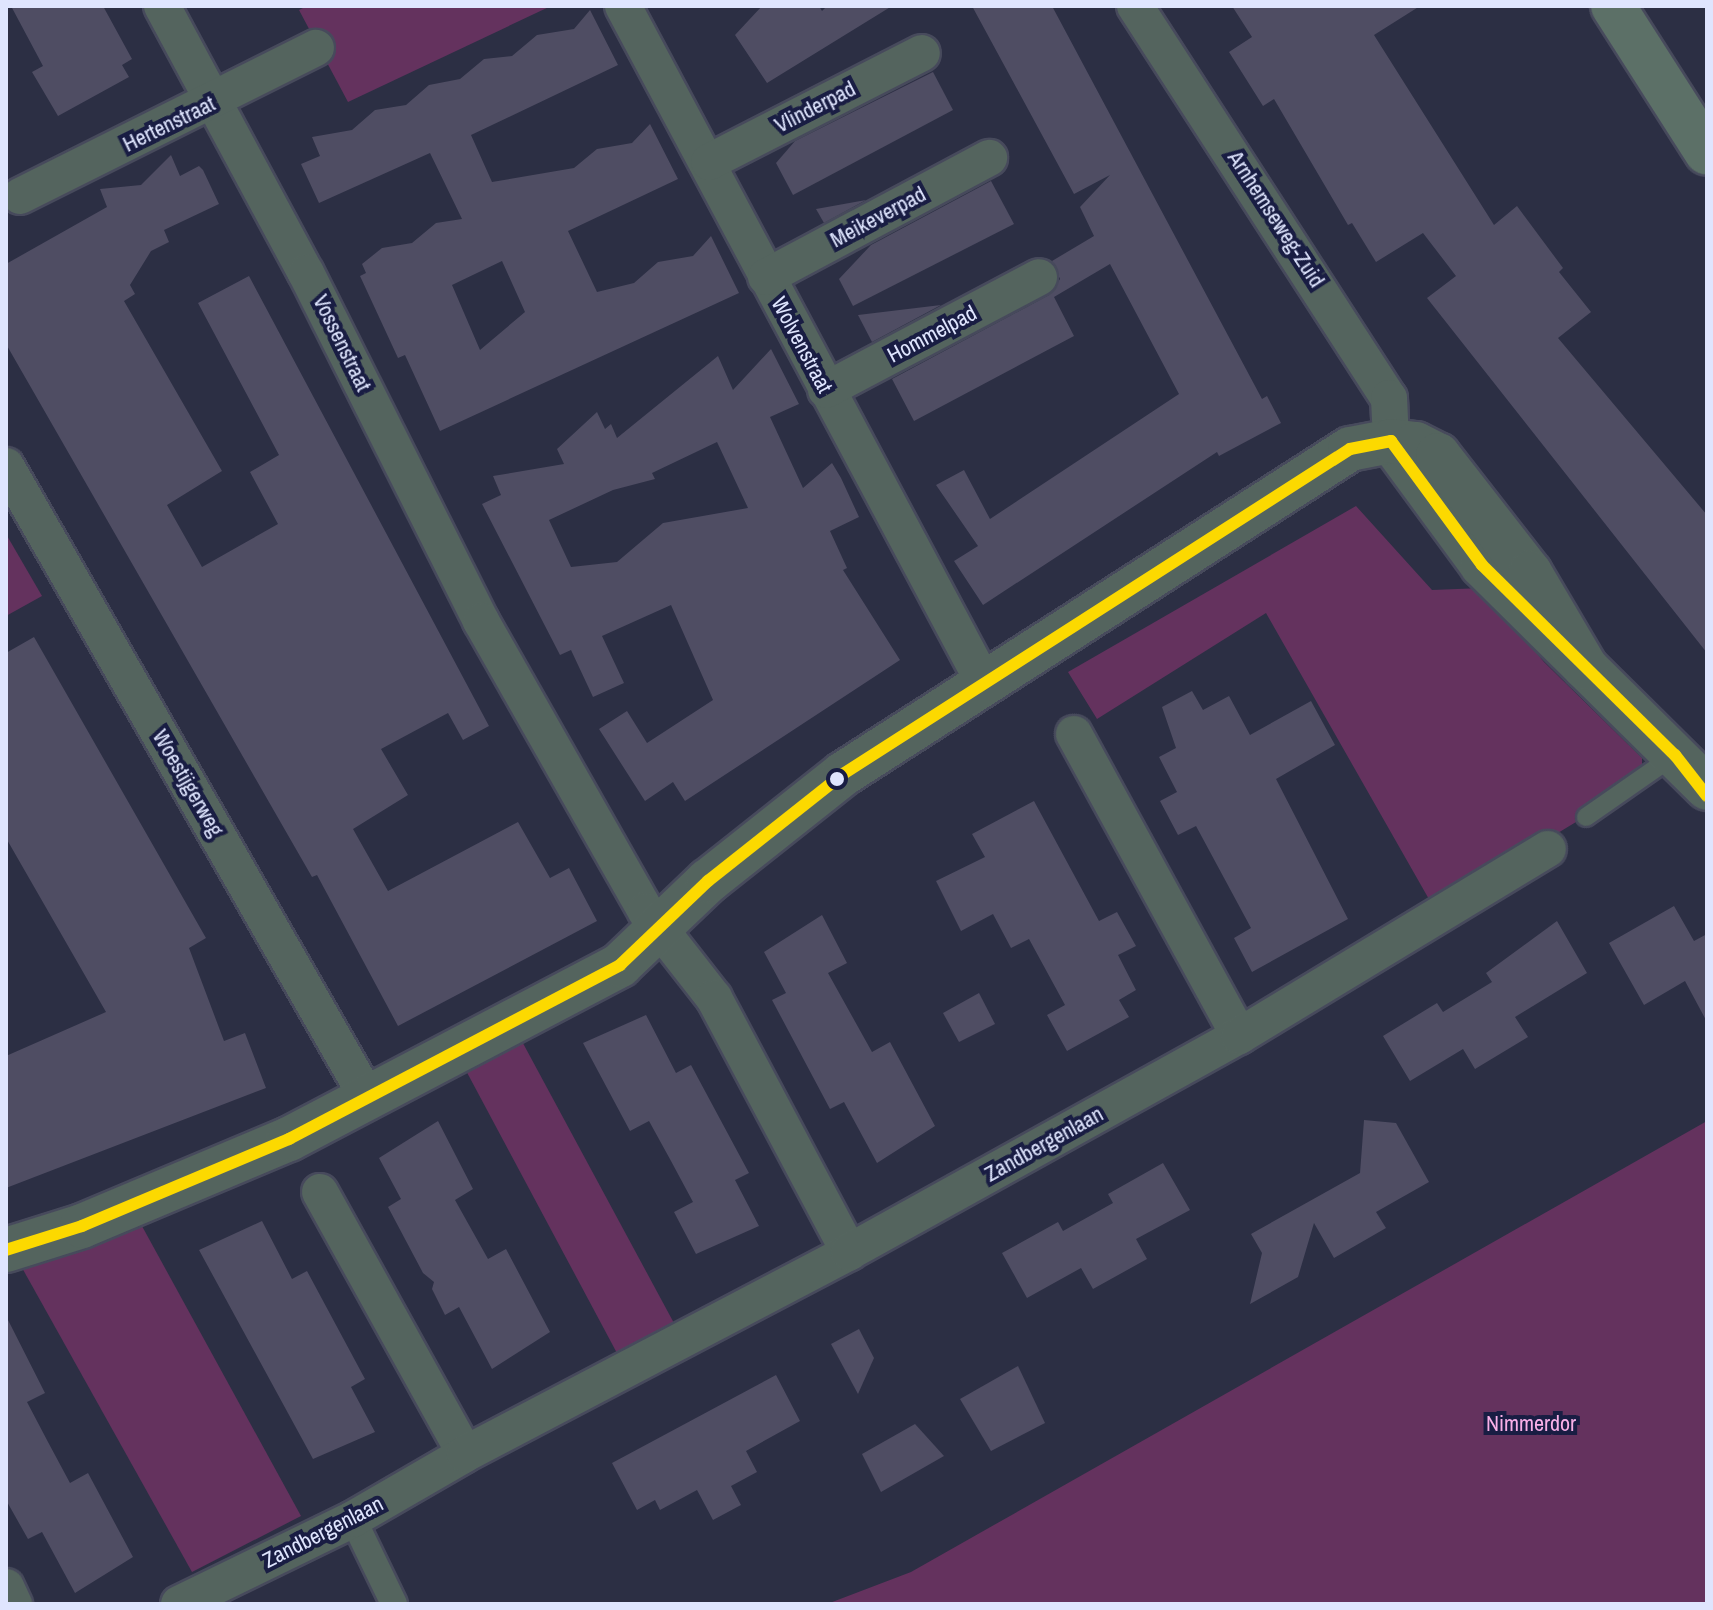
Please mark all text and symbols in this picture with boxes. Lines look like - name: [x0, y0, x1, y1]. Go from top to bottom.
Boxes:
- street label: Vlinderpad: [770, 75, 860, 139]
- street label: Hertenstraat: [119, 90, 219, 158]
- street label: Arnhemseweg-Zuid: [1222, 146, 1330, 292]
- street label: Meikeverpad: [826, 181, 930, 253]
- street label: Vossenstraat: [307, 290, 377, 396]
- street label: Wolvenstraat: [766, 292, 838, 398]
- street label: Hommelpad: [883, 300, 981, 368]
- street label: Woestijgerweg: [147, 725, 229, 841]
- unlabelled marker: [829, 771, 845, 787]
- street label: Zandbergenlaan: [980, 1101, 1108, 1187]
- park label: Nimmerdor: [1486, 1411, 1576, 1437]
- street label: Zandbergenlaan: [258, 1490, 388, 1574]

